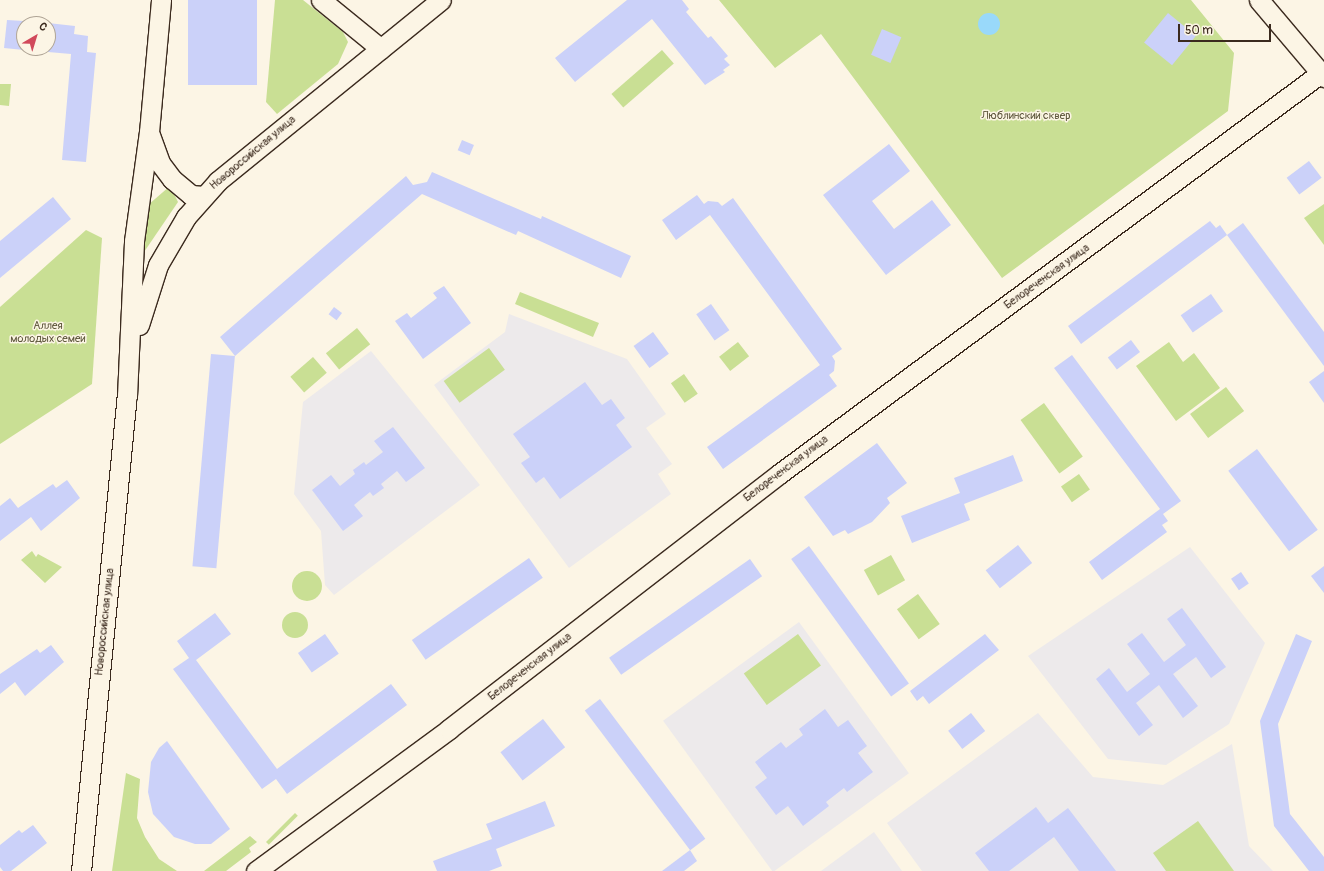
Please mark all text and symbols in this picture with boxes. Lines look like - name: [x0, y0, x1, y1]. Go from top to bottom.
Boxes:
- north arrow: [16, 16, 56, 56]
- scale bar: [1180, 16, 1273, 42]
- text: С: [36, 20, 50, 34]
- text: 50 m: [1185, 23, 1213, 38]
- park label: Люблинский сквер: [982, 109, 1070, 123]
- street label: Новороссийская улица: [207, 113, 299, 193]
- street label: Белореченская улица: [1002, 242, 1092, 312]
- park label: Аллея молодых семей: [10, 320, 86, 346]
- street label: Белореченская улица: [741, 433, 831, 505]
- street label: Новороссийская улица: [93, 568, 117, 676]
- street label: Белореченская улица: [486, 630, 574, 704]

